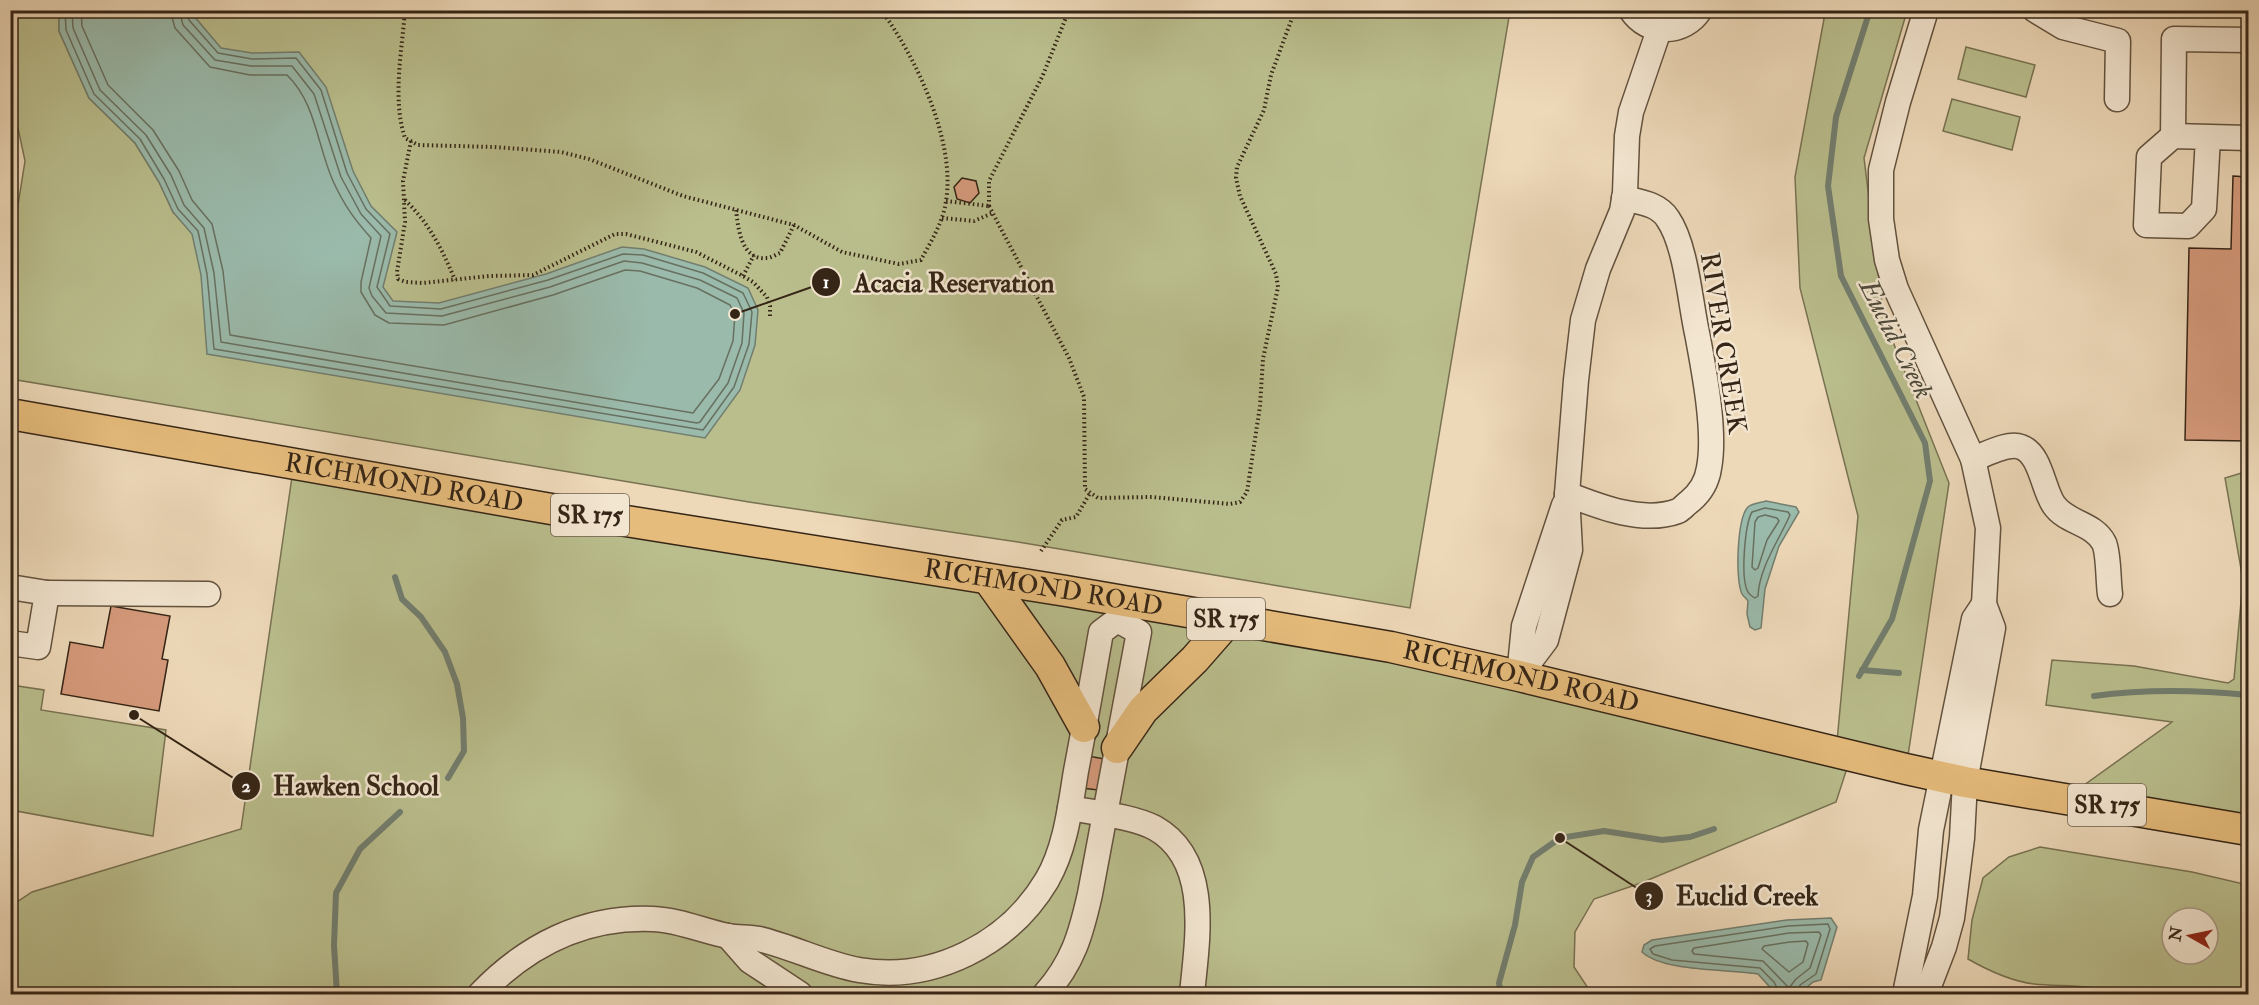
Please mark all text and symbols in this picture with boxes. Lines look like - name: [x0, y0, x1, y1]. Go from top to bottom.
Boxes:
- street label: RIVER CREEK: [1693, 250, 1753, 437]
- callout: Acacia Reservation: [811, 260, 1066, 305]
- text: Acacia Reservation: [853, 267, 1054, 300]
- text: 1: [823, 271, 829, 294]
- water label: Euclid Creek: [1851, 272, 1940, 404]
- street label: RICHMOND ROAD: [282, 447, 526, 520]
- road number: SR 175: [551, 494, 629, 536]
- street label: RICHMOND ROAD: [922, 553, 1165, 623]
- road number: SR 175: [1187, 598, 1265, 640]
- street label: RICHMOND ROAD: [1400, 634, 1642, 720]
- callout: Hawken School: [231, 763, 450, 808]
- text: Hawken School: [273, 770, 440, 803]
- text: 2: [241, 775, 251, 798]
- road number: SR 175: [2068, 784, 2146, 826]
- callout: Euclid Creek: [1634, 873, 1830, 918]
- text: Euclid Creek: [1676, 880, 1819, 913]
- text: 3: [1646, 885, 1653, 908]
- north arrow: [2160, 906, 2220, 966]
- text: N: [2165, 925, 2187, 943]

